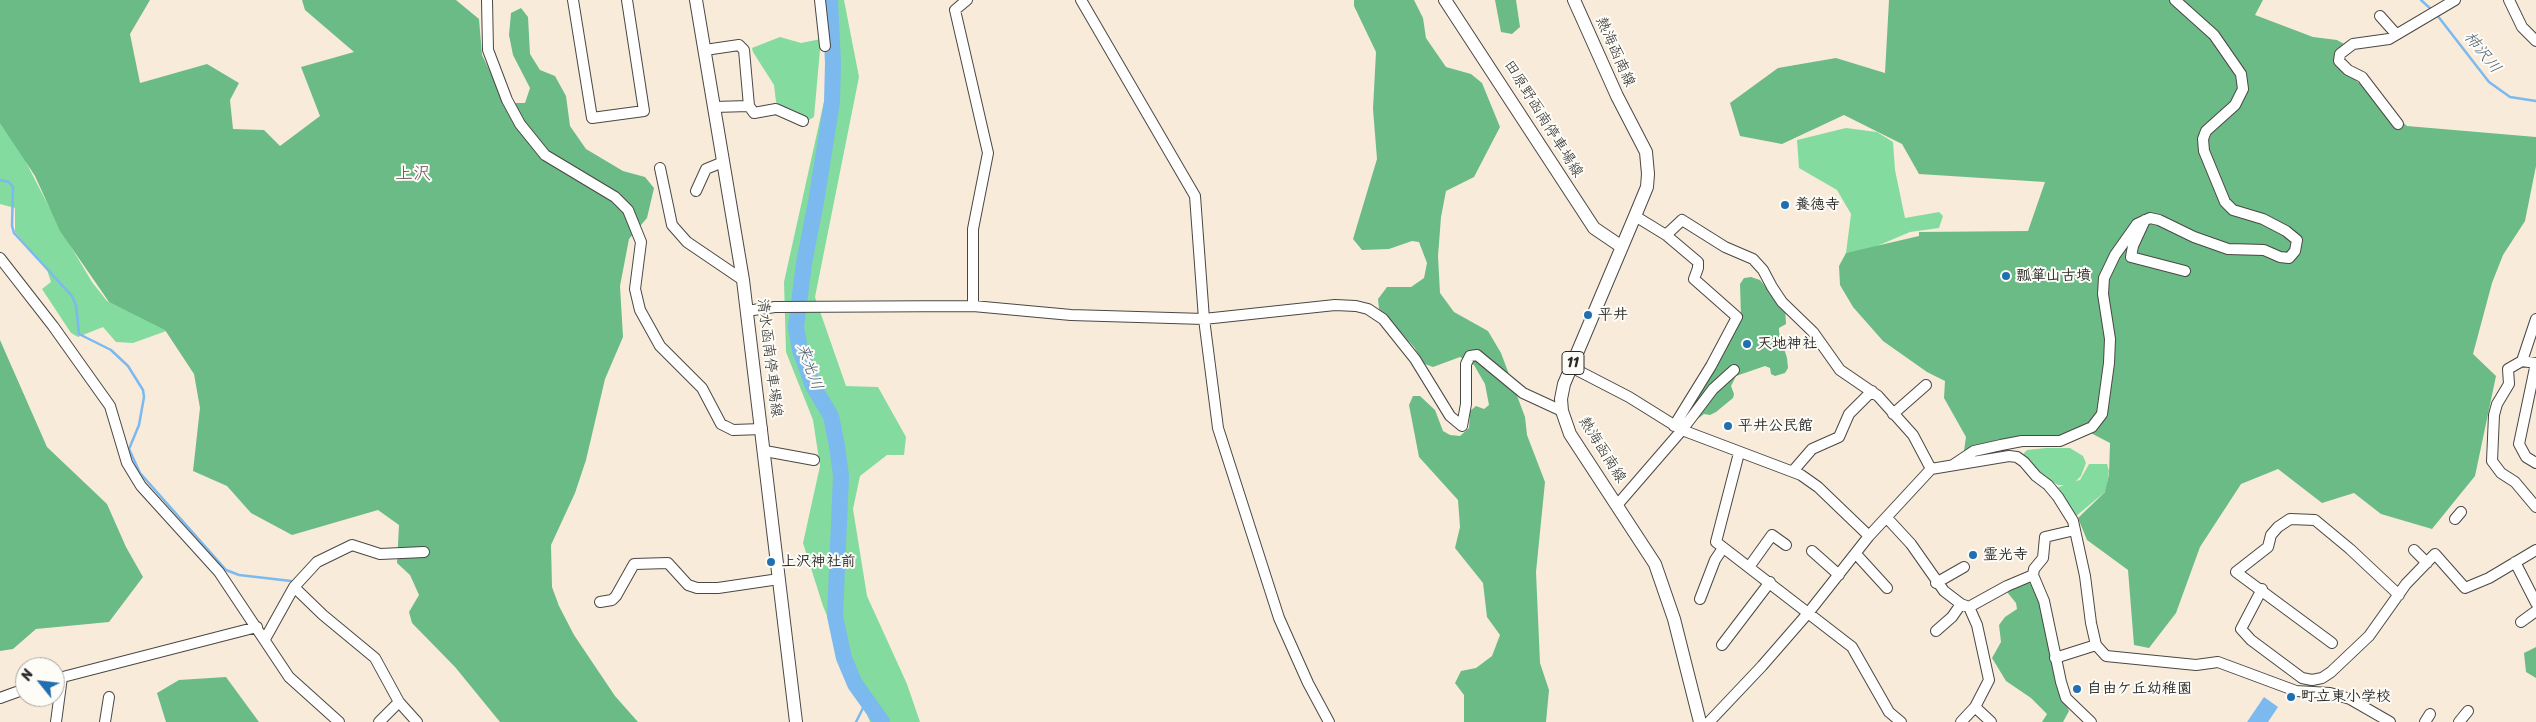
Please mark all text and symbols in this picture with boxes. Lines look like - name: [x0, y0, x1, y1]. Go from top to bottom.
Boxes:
- street label: 熱海函南線: [1592, 14, 1638, 90]
- water label: 柿沢川: [2459, 28, 2505, 78]
- street label: 田原野函南停車場線: [1500, 57, 1586, 181]
- district label: 上沢: [395, 163, 431, 185]
- place label: 養徳寺: [1795, 196, 1840, 214]
- marker: 養徳寺: [1779, 199, 1791, 211]
- place label: 瓢箪山古墳: [2016, 267, 2091, 285]
- marker: 瓢箪山古墳: [2000, 270, 2012, 282]
- street label: 清水函南停車場線: [753, 297, 785, 419]
- place label: 平井: [1598, 306, 1628, 324]
- marker: 平井: [1582, 309, 1594, 321]
- place label: 天地神社: [1757, 335, 1817, 353]
- marker: 天地神社: [1741, 338, 1753, 350]
- water label: 来光川: [792, 341, 826, 393]
- road number: 11: [1562, 352, 1584, 374]
- street label: 熱海函南線: [1574, 413, 1630, 487]
- place label: 平井公民館: [1738, 417, 1813, 435]
- marker: 平井公民館: [1722, 420, 1734, 432]
- place label: 霊光寺: [1983, 546, 2028, 564]
- marker: 霊光寺: [1967, 549, 1979, 561]
- place label: 上沢神社前: [781, 553, 856, 571]
- marker: 上沢神社前: [765, 556, 777, 568]
- north arrow: [15, 657, 65, 707]
- text: N: [14, 665, 41, 685]
- place label: 自由ケ丘幼稚園: [2087, 680, 2192, 698]
- marker: 自由ケ丘幼稚園: [2071, 683, 2083, 695]
- place label: 町立東小学校: [2301, 688, 2391, 706]
- marker: 町立東小学校: [2285, 691, 2297, 703]

